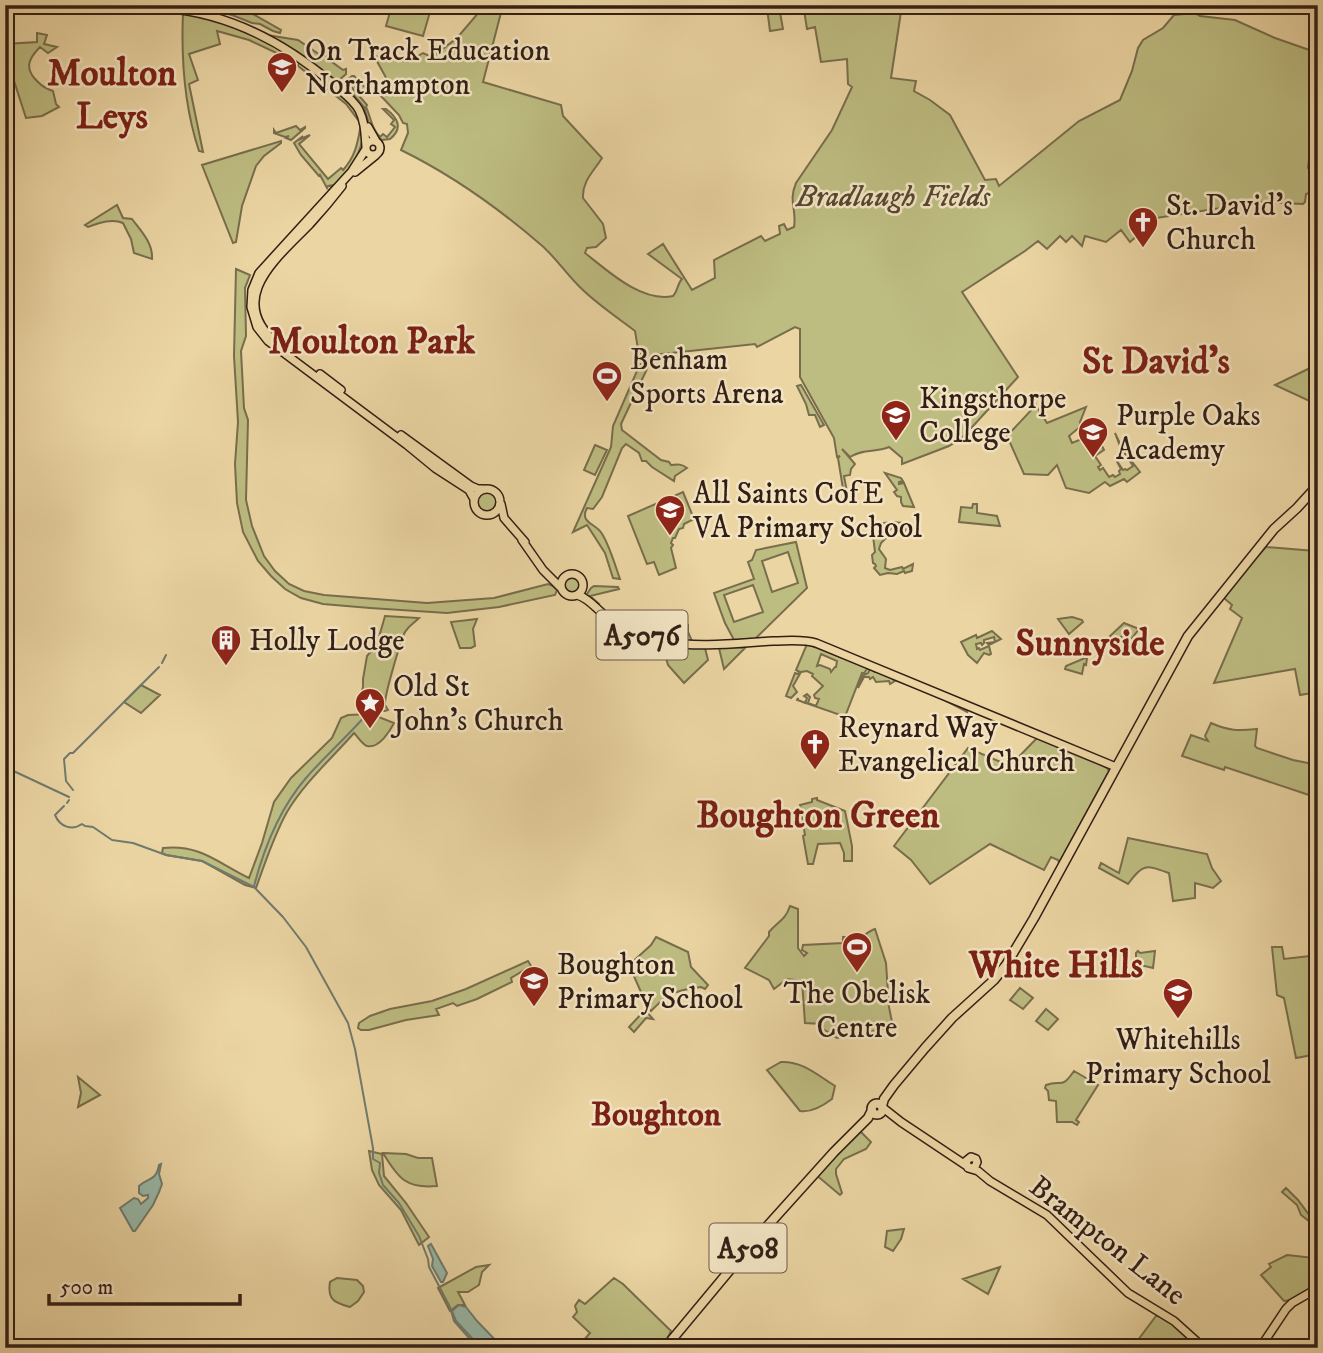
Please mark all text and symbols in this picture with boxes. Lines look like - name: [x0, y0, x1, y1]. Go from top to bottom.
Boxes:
- place label: On Track Education Northampton: [305, 33, 550, 104]
- school or university icon: On Track Education Northampton: [265, 50, 299, 94]
- district label: Moulton Leys: [47, 51, 177, 141]
- park label: Bradlaugh Fields: [795, 179, 991, 216]
- place label: St. David's Church: [1166, 188, 1293, 259]
- church icon: St. David's Church: [1126, 205, 1160, 249]
- district label: Moulton Park: [269, 319, 476, 366]
- district label: St David's: [1082, 339, 1230, 386]
- place label: Benham Sports Arena: [630, 342, 784, 413]
- sports icon: Benham Sports Arena: [590, 359, 624, 403]
- place label: Kingsthorpe College: [919, 381, 1066, 452]
- school or university icon: Kingsthorpe College: [879, 398, 913, 442]
- place label: Purple Oaks Academy: [1116, 398, 1261, 469]
- school or university icon: Purple Oaks Academy: [1076, 415, 1110, 459]
- place label: All Saints CofE VA Primary School: [692, 476, 922, 547]
- school or university icon: All Saints CofE VA Primary School: [653, 493, 687, 537]
- road number: A5076: [596, 610, 688, 660]
- district label: Sunnyside: [1016, 621, 1164, 668]
- building icon: Holly Lodge: [209, 623, 243, 667]
- place label: Holly Lodge: [249, 623, 405, 660]
- place label: Old St John's Church: [390, 669, 564, 740]
- place icon: Old St John's Church: [353, 686, 387, 730]
- place label: Reynard Way Evangelical Church: [838, 710, 1075, 781]
- church icon: Reynard Way Evangelical Church: [798, 727, 832, 771]
- district label: Boughton Green: [696, 793, 940, 840]
- sports icon: The Obelisk Centre: [840, 930, 874, 974]
- district label: White Hills: [968, 943, 1143, 990]
- place label: Boughton Primary School: [557, 947, 743, 1018]
- school or university icon: Boughton Primary School: [517, 964, 551, 1008]
- place label: The Obelisk Centre: [784, 976, 930, 1047]
- school or university icon: Whitehills Primary School: [1161, 976, 1195, 1020]
- place label: Whitehills Primary School: [1085, 1022, 1271, 1093]
- district label: Boughton: [591, 1095, 722, 1136]
- street label: Brampton Lane: [1021, 1168, 1193, 1314]
- road number: A508: [710, 1224, 786, 1272]
- scale bar: [49, 1262, 240, 1306]
- text: 500 m: [60, 1275, 114, 1301]

